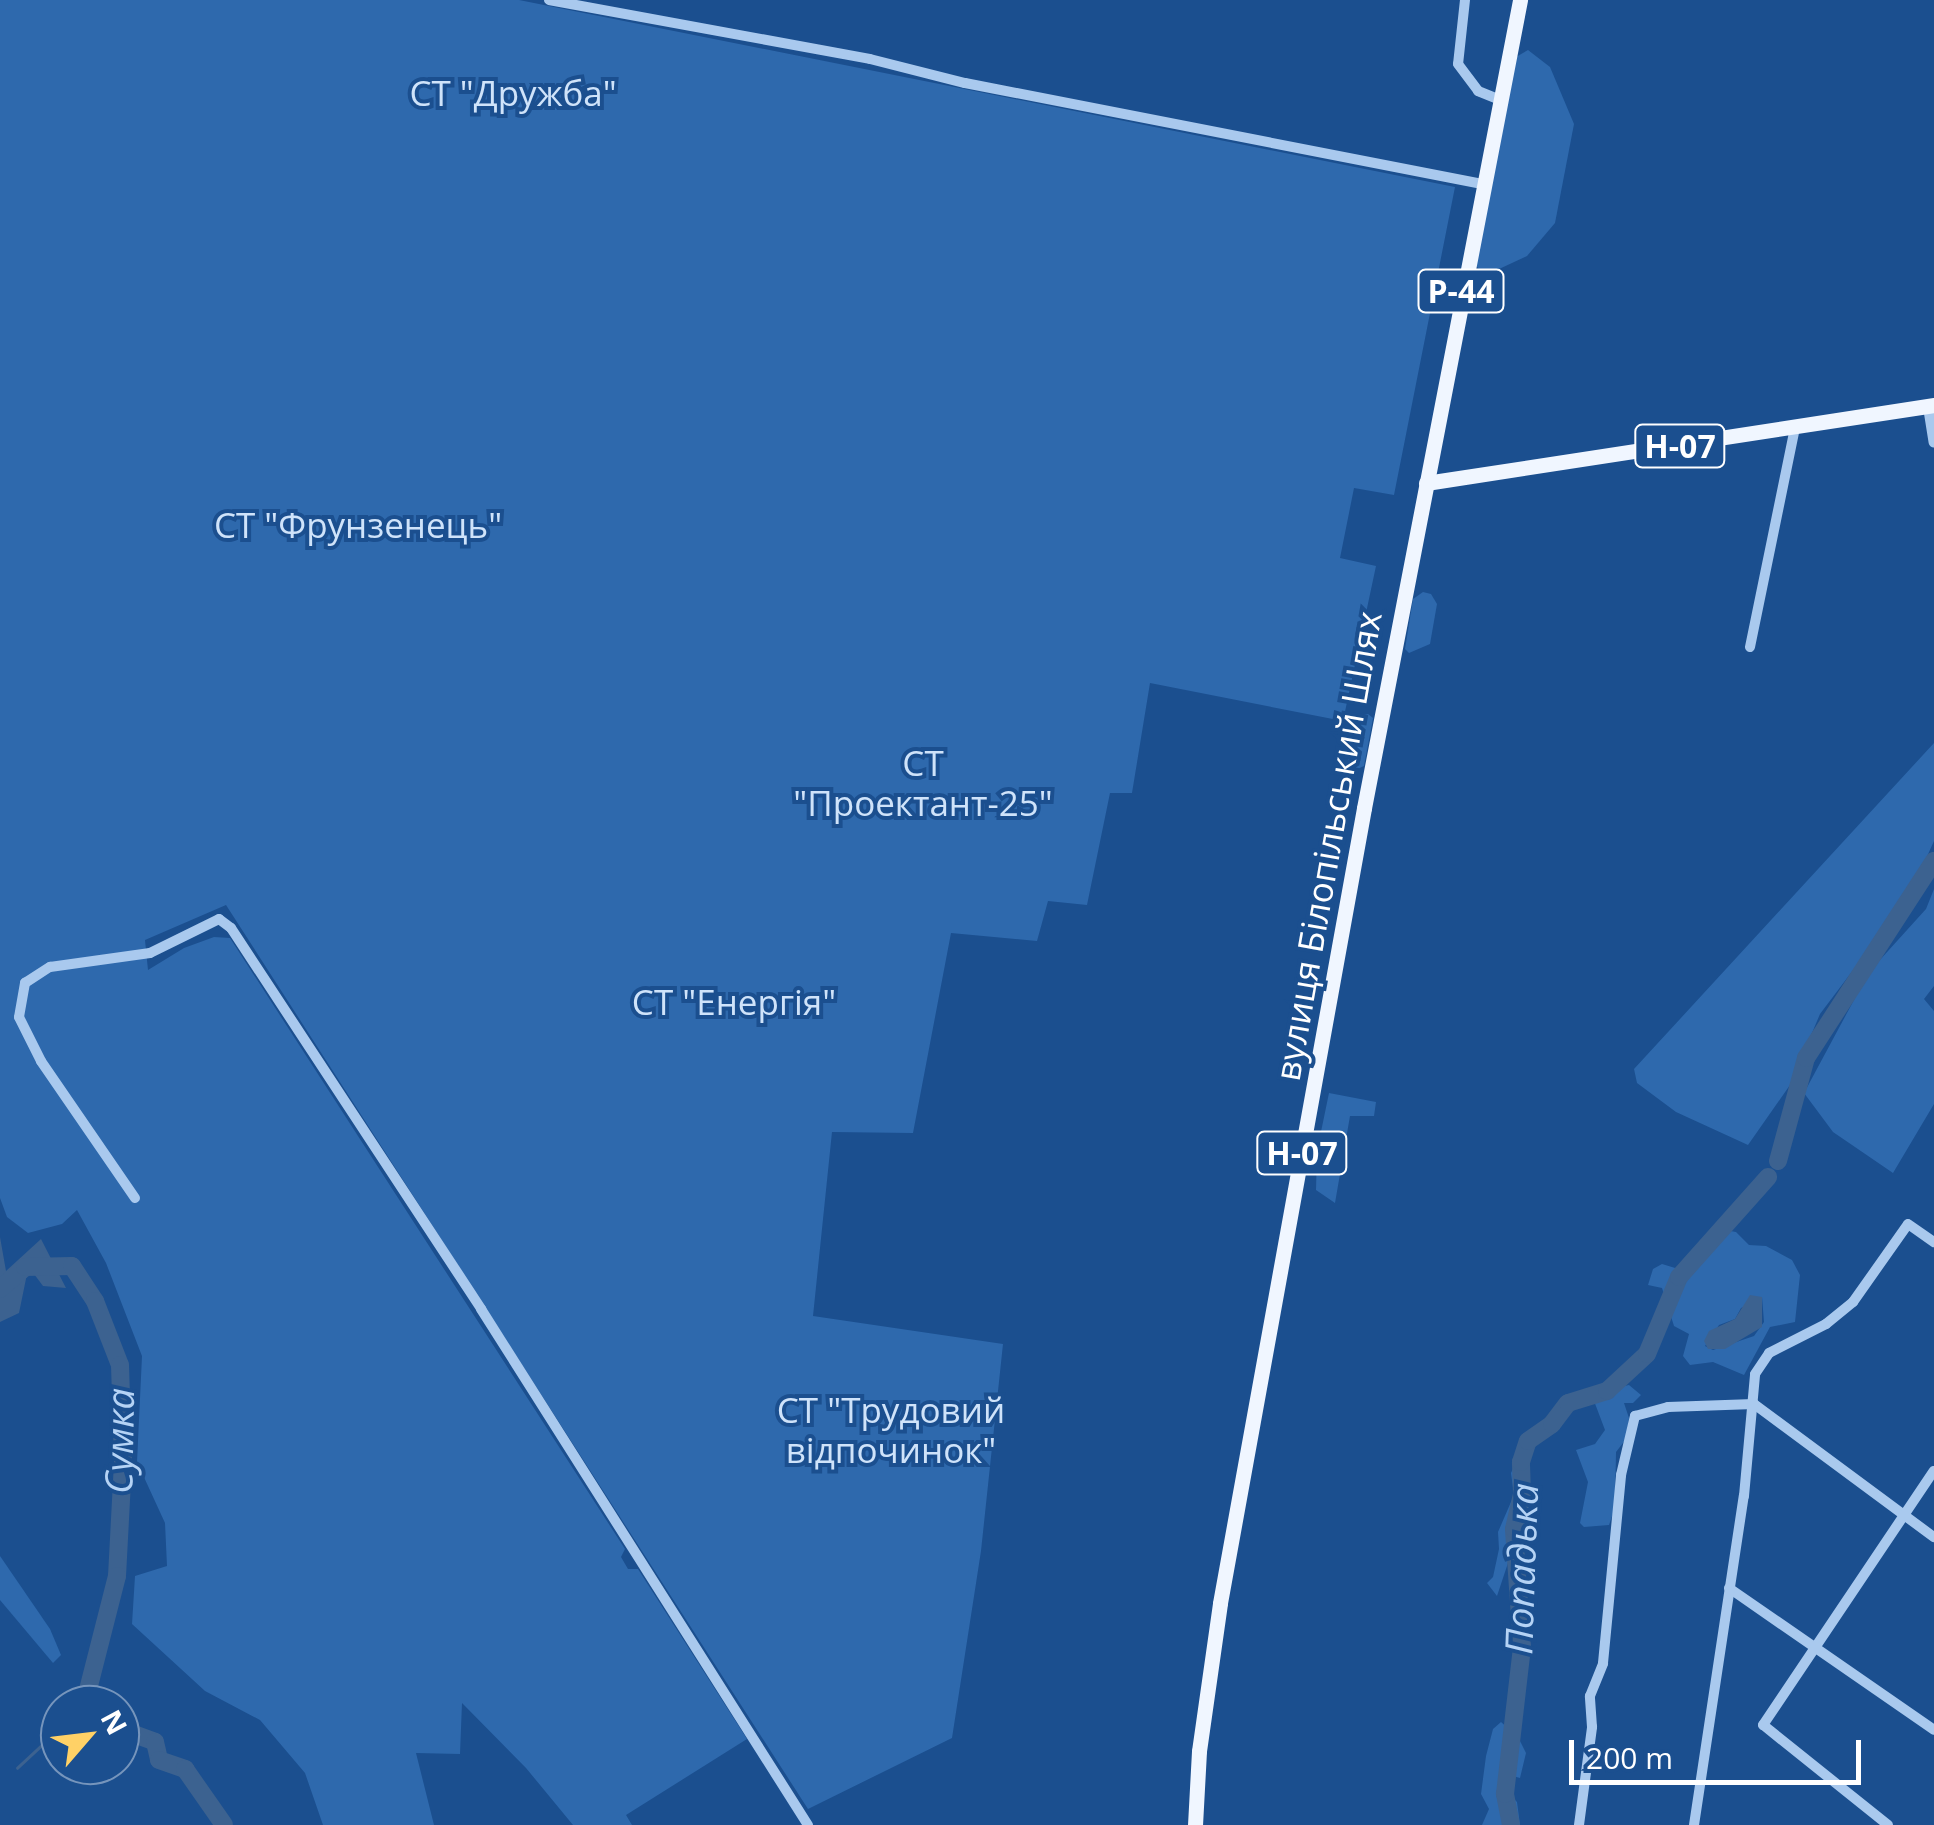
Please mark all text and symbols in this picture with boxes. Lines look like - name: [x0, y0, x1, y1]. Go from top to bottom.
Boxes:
- park label: СТ "Дружба": [409, 72, 617, 114]
- road number: Р-44: [1416, 264, 1506, 318]
- road number: Н-07: [1632, 419, 1728, 473]
- park label: СТ "Фрунзенець": [214, 504, 502, 546]
- street label: вулиця Білопільський Шлях: [1266, 608, 1390, 1084]
- park label: СТ "Проектант-25": [793, 742, 1053, 824]
- park label: СТ "Енергія": [632, 981, 836, 1023]
- road number: Н-07: [1254, 1126, 1350, 1180]
- water label: Сумка: [95, 1388, 143, 1494]
- park label: СТ "Трудовий відпочинок": [777, 1389, 1005, 1471]
- water label: Попадька: [1495, 1483, 1547, 1655]
- north arrow: [40, 1685, 140, 1785]
- text: N: [93, 1703, 137, 1741]
- scale bar: [1574, 1720, 1866, 1782]
- text: 200 m: [1586, 1737, 1673, 1778]

